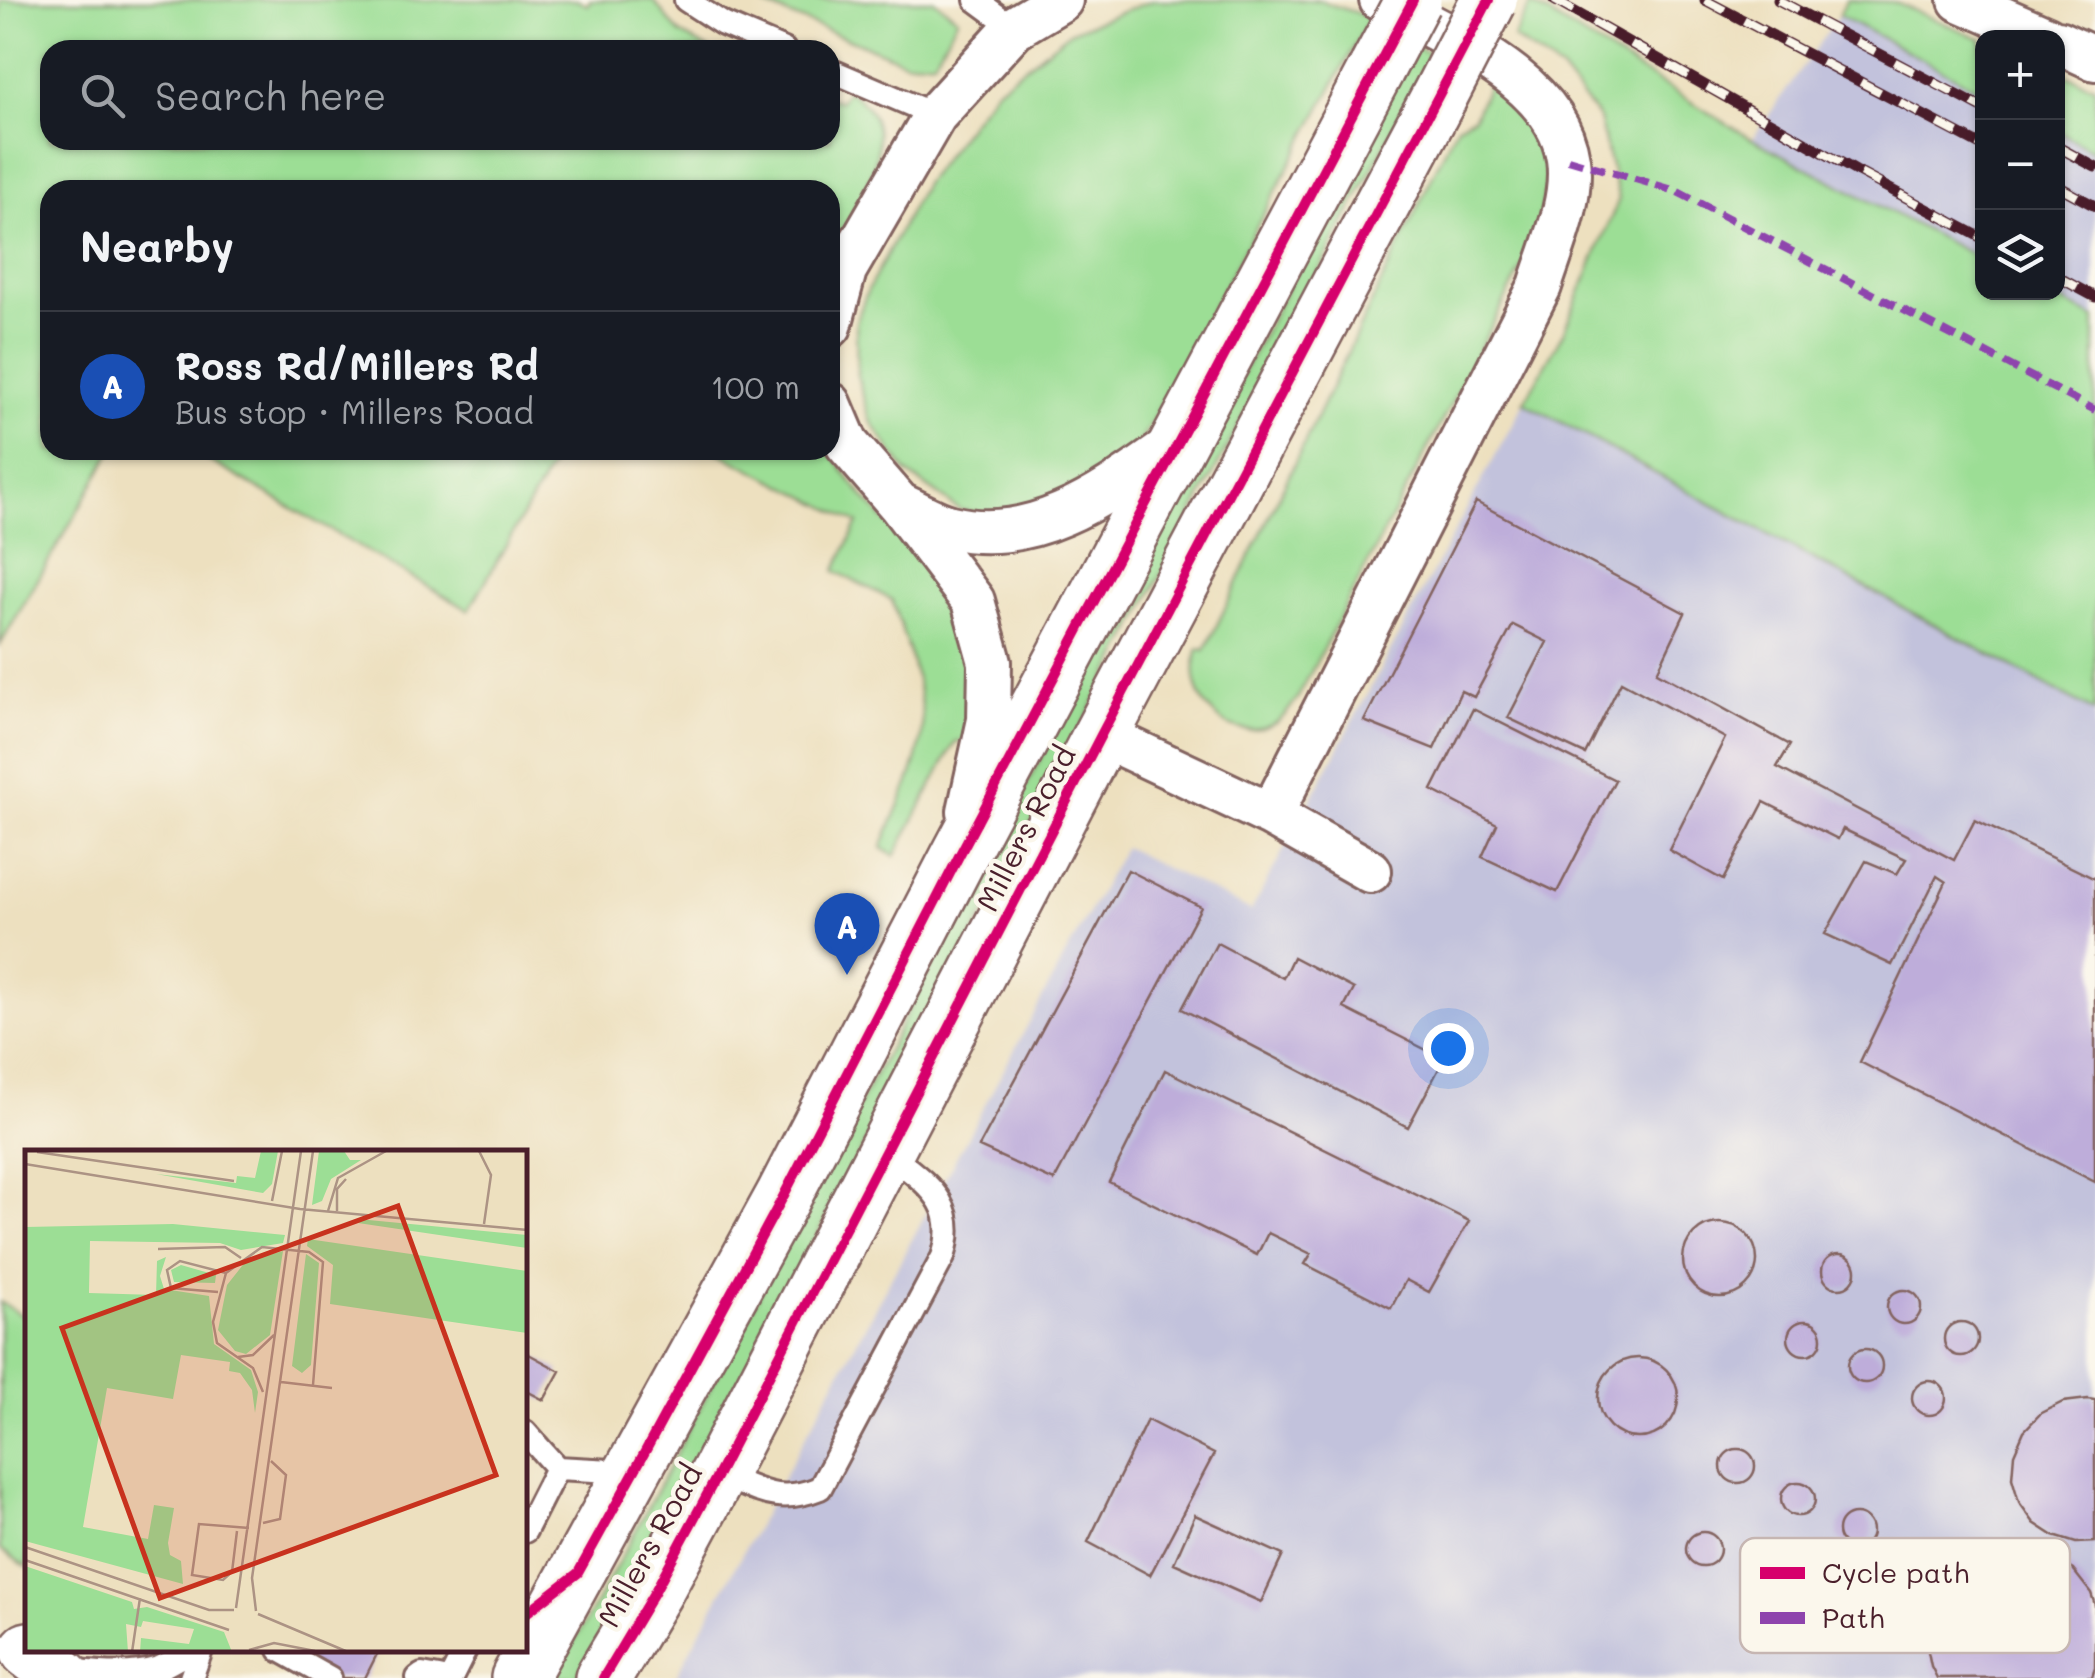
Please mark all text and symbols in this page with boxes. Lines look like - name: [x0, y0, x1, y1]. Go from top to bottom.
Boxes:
- map controls: [1975, 30, 2065, 300]
- button: +: [1975, 30, 2065, 120]
- search box: [40, 40, 840, 150]
- icon: search: [75, 68, 130, 123]
- text: Search here: [155, 70, 386, 120]
- button: −: [1975, 120, 2065, 210]
- button: layers: [1975, 210, 2065, 300]
- text: Nearby: [80, 218, 234, 273]
- text: Ross Rd/Millers Rd: [175, 340, 539, 390]
- text: A: [101, 365, 124, 407]
- text: 100 m: [710, 365, 800, 407]
- text: Bus stop · Millers Road: [175, 390, 534, 432]
- street label: Millers Road: [966, 738, 1084, 918]
- pin: A: [814, 892, 880, 975]
- your location: [1423, 1023, 1474, 1074]
- inset map: [25, 1150, 528, 1653]
- street label: Millers Road: [588, 1456, 710, 1634]
- legend: [1740, 1538, 2070, 1653]
- text: Cycle path: [1822, 1554, 1969, 1590]
- text: Path: [1822, 1599, 1885, 1635]

